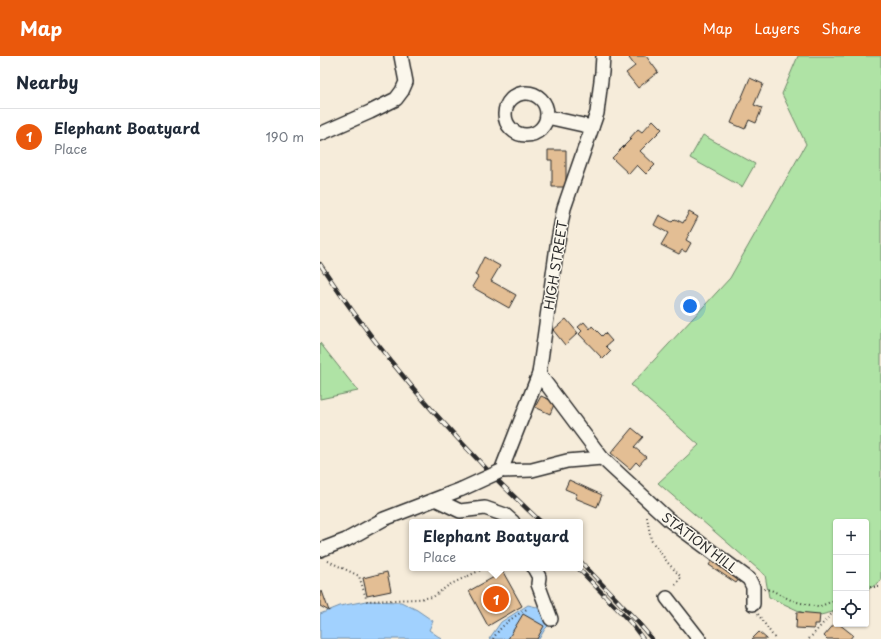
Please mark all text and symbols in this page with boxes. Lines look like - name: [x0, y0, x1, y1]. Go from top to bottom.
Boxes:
- text: Map: [20, 14, 62, 42]
- text: Map: [703, 18, 733, 39]
- text: Layers: [755, 18, 800, 39]
- text: Share: [822, 18, 861, 39]
- text: Nearby: [16, 69, 78, 95]
- text: Elephant Boatyard: [54, 116, 200, 139]
- text: 1: [26, 127, 32, 146]
- text: 190 m: [265, 127, 304, 146]
- text: Place: [54, 139, 87, 158]
- street label: HIGH STREET: [539, 219, 571, 311]
- your location: [680, 296, 700, 316]
- street label: STATION HILL: [658, 507, 742, 577]
- popup: [409, 519, 583, 571]
- map controls: [833, 519, 869, 627]
- button: +: [833, 519, 869, 555]
- text: Elephant Boatyard: [423, 524, 569, 547]
- text: Place: [423, 547, 456, 566]
- button: −: [833, 555, 869, 591]
- pin: 1: [483, 584, 509, 614]
- button: locate: [833, 591, 869, 627]

